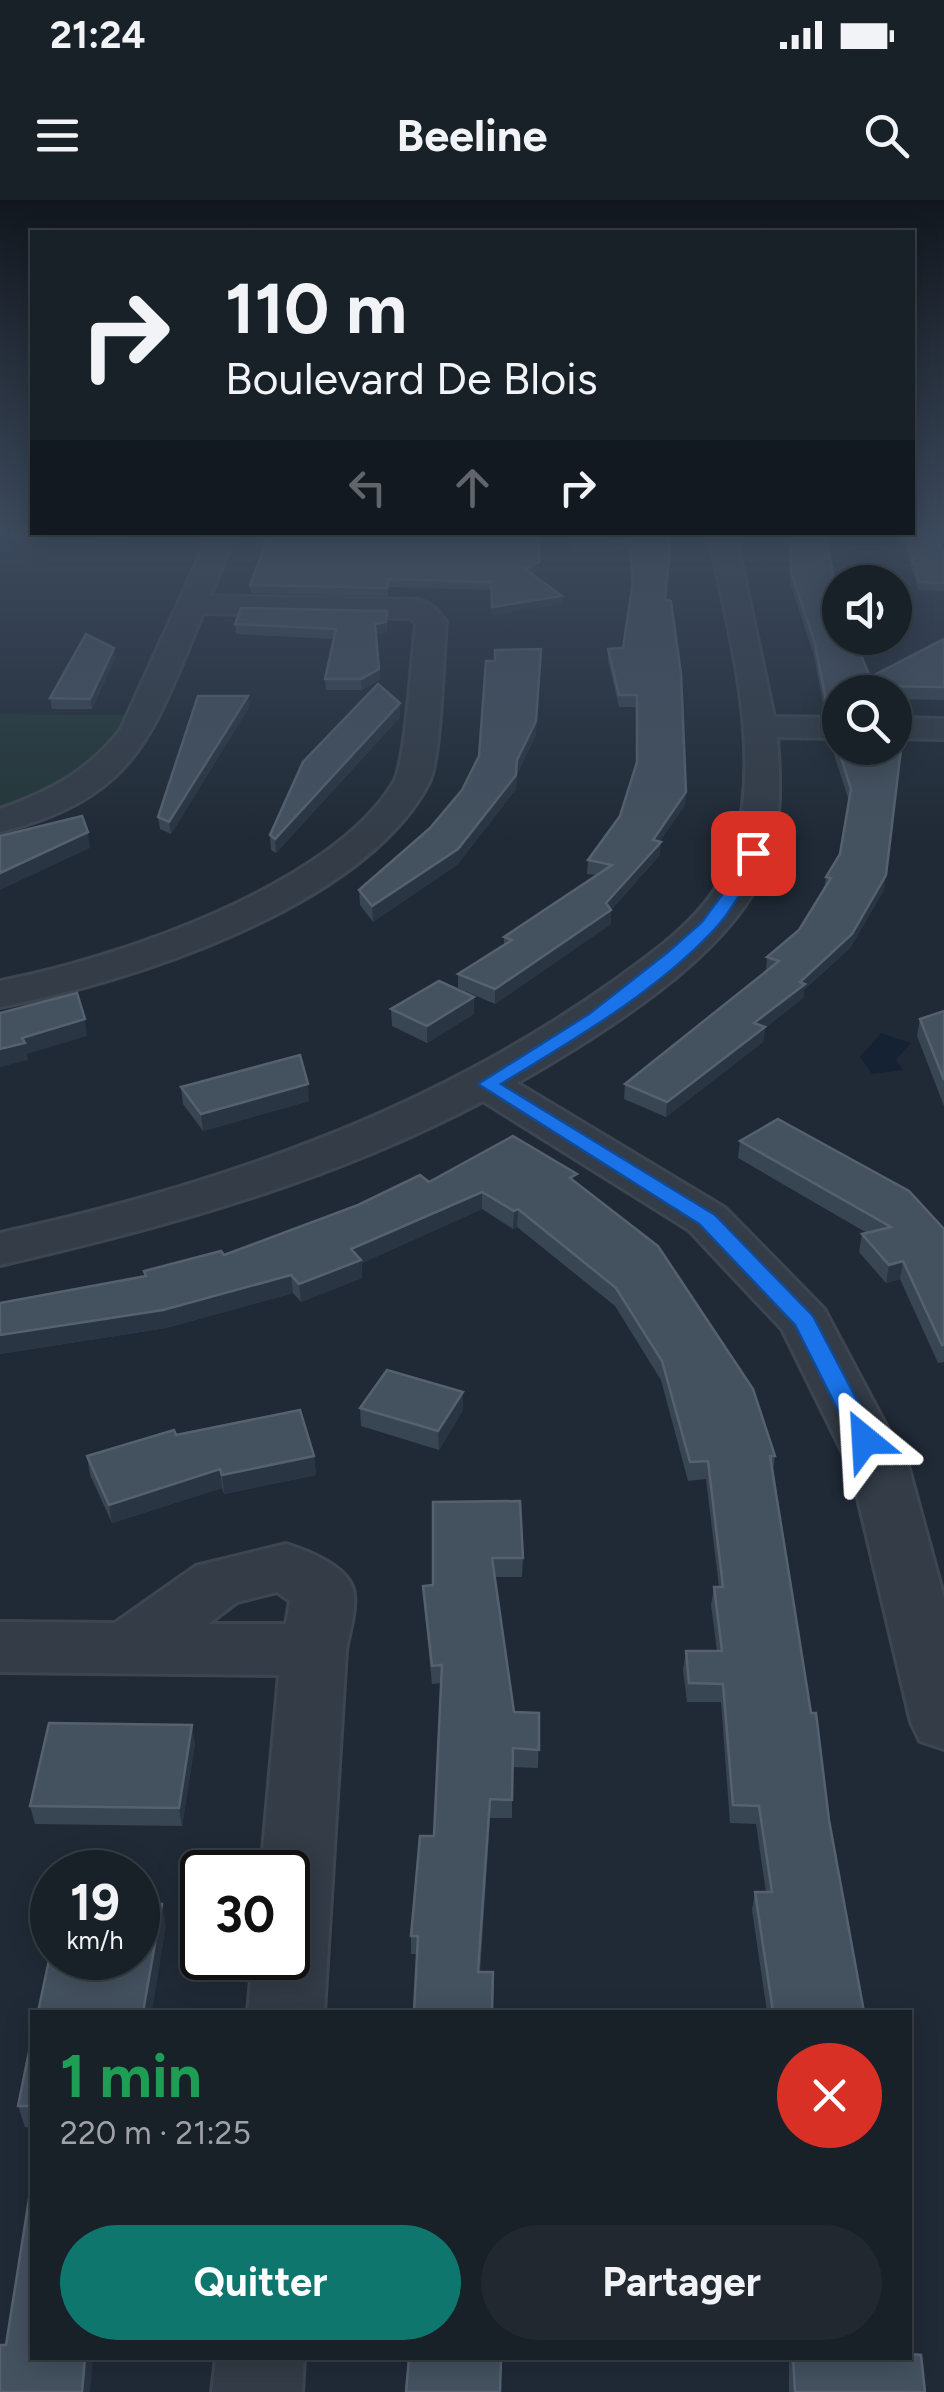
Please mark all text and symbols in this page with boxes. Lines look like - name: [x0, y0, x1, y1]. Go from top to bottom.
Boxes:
- text: 21:24: [50, 12, 146, 58]
- icon: menu: [30, 108, 85, 163]
- text: Beeline: [397, 108, 547, 162]
- icon: search: [859, 108, 914, 163]
- text: 110 m: [225, 266, 407, 351]
- icon: right: [60, 270, 190, 400]
- text: Boulevard De Blois: [225, 351, 598, 405]
- icon: left: [340, 460, 395, 515]
- icon: ahead: [445, 460, 500, 515]
- icon: right: [550, 460, 605, 515]
- map controls: [822, 565, 912, 765]
- button: sound: [822, 565, 912, 655]
- button: search: [822, 675, 912, 765]
- pin: [711, 811, 796, 896]
- icon: arrive: [726, 826, 781, 881]
- position arrow: [813, 1388, 917, 1492]
- speed limit sign: 30: [180, 1850, 310, 1980]
- text: 19: [70, 1872, 120, 1933]
- text: km/h: [66, 1925, 124, 1955]
- text: 1 min: [60, 2040, 202, 2112]
- button: close: [777, 2043, 882, 2148]
- text: 220 m · 21:25: [60, 2114, 251, 2152]
- button: Quitter: [60, 2225, 461, 2340]
- button: Partager: [481, 2225, 882, 2340]

